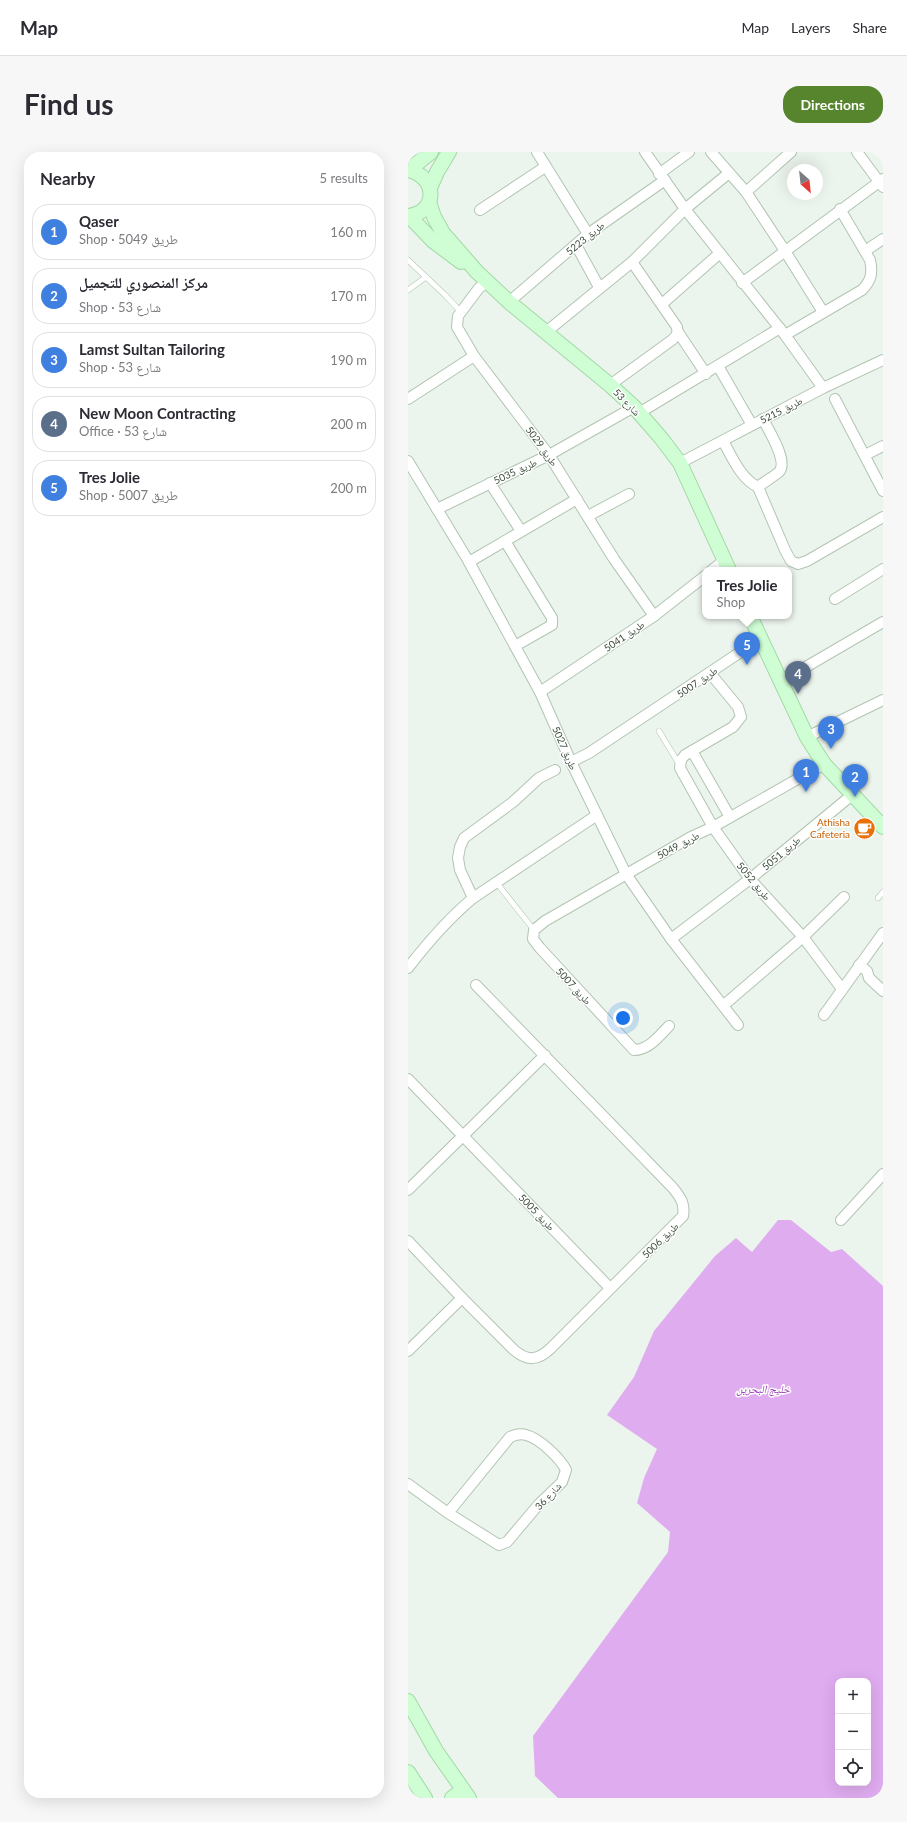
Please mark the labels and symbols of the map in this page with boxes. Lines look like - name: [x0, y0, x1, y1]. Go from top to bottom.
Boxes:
- north arrow: [787, 164, 823, 200]
- street label: طريق 5223: [563, 219, 608, 258]
- street label: شارع 53: [610, 386, 643, 419]
- street label: طريق 5215: [758, 394, 805, 427]
- street label: طريق 5029: [523, 424, 561, 469]
- street label: طريق 5035: [491, 456, 539, 487]
- street label: طريق 5041: [601, 618, 647, 655]
- pin: 5: [734, 632, 760, 665]
- pin: 4: [785, 661, 811, 694]
- street label: طريق 5007: [674, 664, 720, 701]
- pin: 3: [818, 716, 844, 749]
- street label: طريق 5027: [549, 724, 580, 772]
- pin: 1: [793, 759, 819, 792]
- pin: 2: [842, 764, 868, 797]
- cafe icon: Athisha Cafeteria: [852, 815, 878, 841]
- place label: Athisha Cafeteria: [810, 816, 850, 840]
- street label: طريق 5049: [655, 829, 702, 862]
- street label: طريق 5051: [759, 833, 804, 873]
- street label: طريق 5052: [734, 859, 774, 904]
- street label: طريق 5007: [553, 965, 594, 1008]
- your location: [613, 1008, 633, 1028]
- street label: طريق 5005: [516, 1191, 558, 1234]
- street label: طريق 5006: [639, 1219, 682, 1261]
- water label: خليج البحرين: [736, 1382, 791, 1397]
- street label: شارع 36: [532, 1479, 565, 1513]

